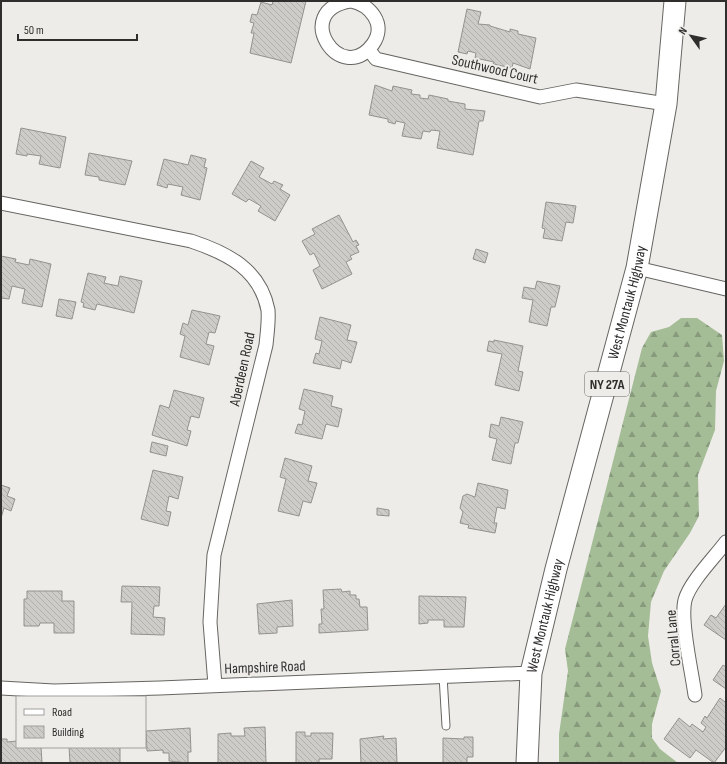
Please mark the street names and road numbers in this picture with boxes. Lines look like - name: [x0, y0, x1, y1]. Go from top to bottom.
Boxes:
- street label: Southwood Court: [450, 50, 540, 89]
- street label: West Montauk Highway: [604, 244, 651, 362]
- street label: Aberdeen Road: [225, 330, 260, 409]
- road number: NY 27A: [585, 372, 629, 396]
- street label: West Montauk Highway: [522, 556, 568, 675]
- street label: Corral Lane: [662, 609, 685, 667]
- street label: Hampshire Road: [224, 657, 306, 678]

